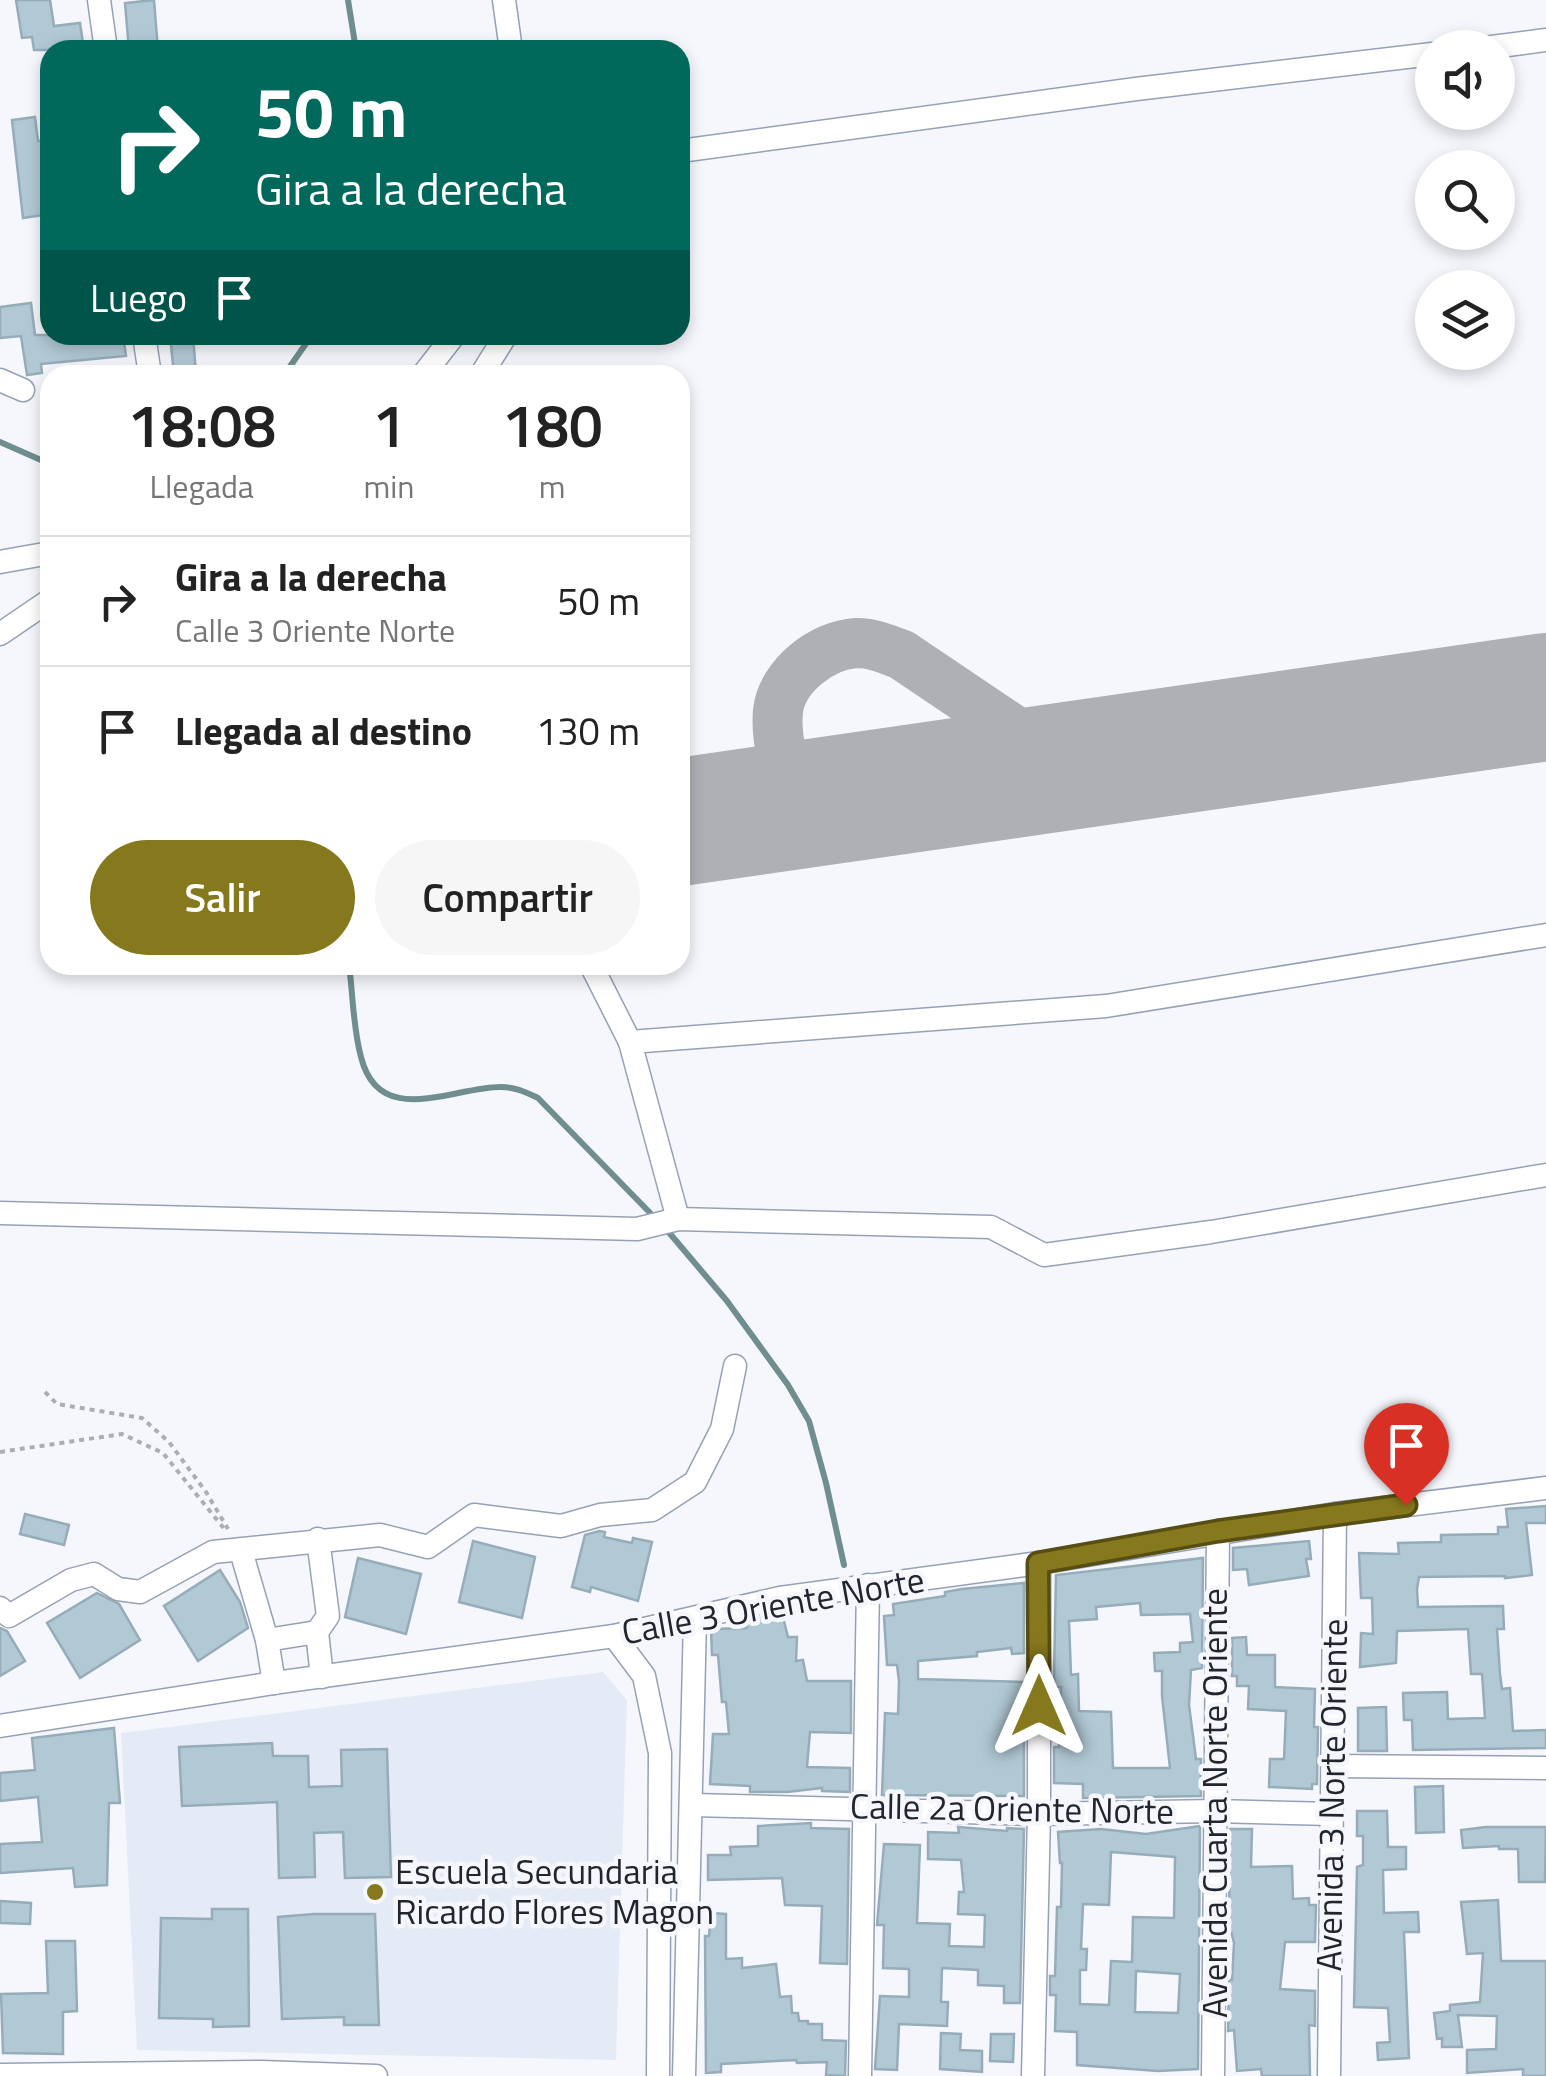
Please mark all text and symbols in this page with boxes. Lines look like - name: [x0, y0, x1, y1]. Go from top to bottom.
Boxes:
- map controls: [1415, 30, 1515, 370]
- button: sound: [1415, 30, 1515, 130]
- text: 50 m: [255, 58, 408, 164]
- icon: right: [90, 80, 220, 210]
- button: search: [1415, 150, 1515, 250]
- text: Gira a la derecha: [255, 154, 567, 222]
- text: Luego: [90, 269, 187, 327]
- icon: arrive: [207, 270, 262, 325]
- button: layers: [1415, 270, 1515, 370]
- text: 18:08: [127, 379, 276, 470]
- text: 1: [372, 379, 406, 470]
- text: 180: [502, 379, 603, 470]
- text: Llegada: [150, 462, 254, 510]
- text: min: [363, 462, 414, 510]
- text: m: [539, 462, 566, 510]
- text: Gira a la derecha: [175, 548, 447, 606]
- text: 50 m: [557, 572, 640, 630]
- icon: right: [90, 574, 145, 629]
- text: Calle 3 Oriente Norte: [175, 606, 455, 654]
- text: Llegada al destino: [175, 702, 472, 760]
- text: 130 m: [536, 702, 640, 760]
- icon: arrive: [90, 704, 145, 759]
- button: Salir: [90, 840, 355, 955]
- button: Compartir: [375, 840, 640, 955]
- pin: [1364, 1403, 1449, 1506]
- icon: arrive: [1379, 1418, 1434, 1473]
- street label: Calle 3 Oriente Norte: [617, 1552, 928, 1658]
- street label: Avenida Cuarta Norte Oriente: [1187, 1588, 1241, 2018]
- street label: Avenida 3 Norte Oriente: [1301, 1618, 1361, 1972]
- position arrow: [987, 1654, 1091, 1758]
- street label: Calle 2a Oriente Norte: [850, 1778, 1174, 1838]
- place label: Escuela Secundaria Ricardo Flores Magon: [395, 1844, 714, 1938]
- marker: Escuela Secundaria Ricardo Flores Magon: [364, 1881, 386, 1903]

